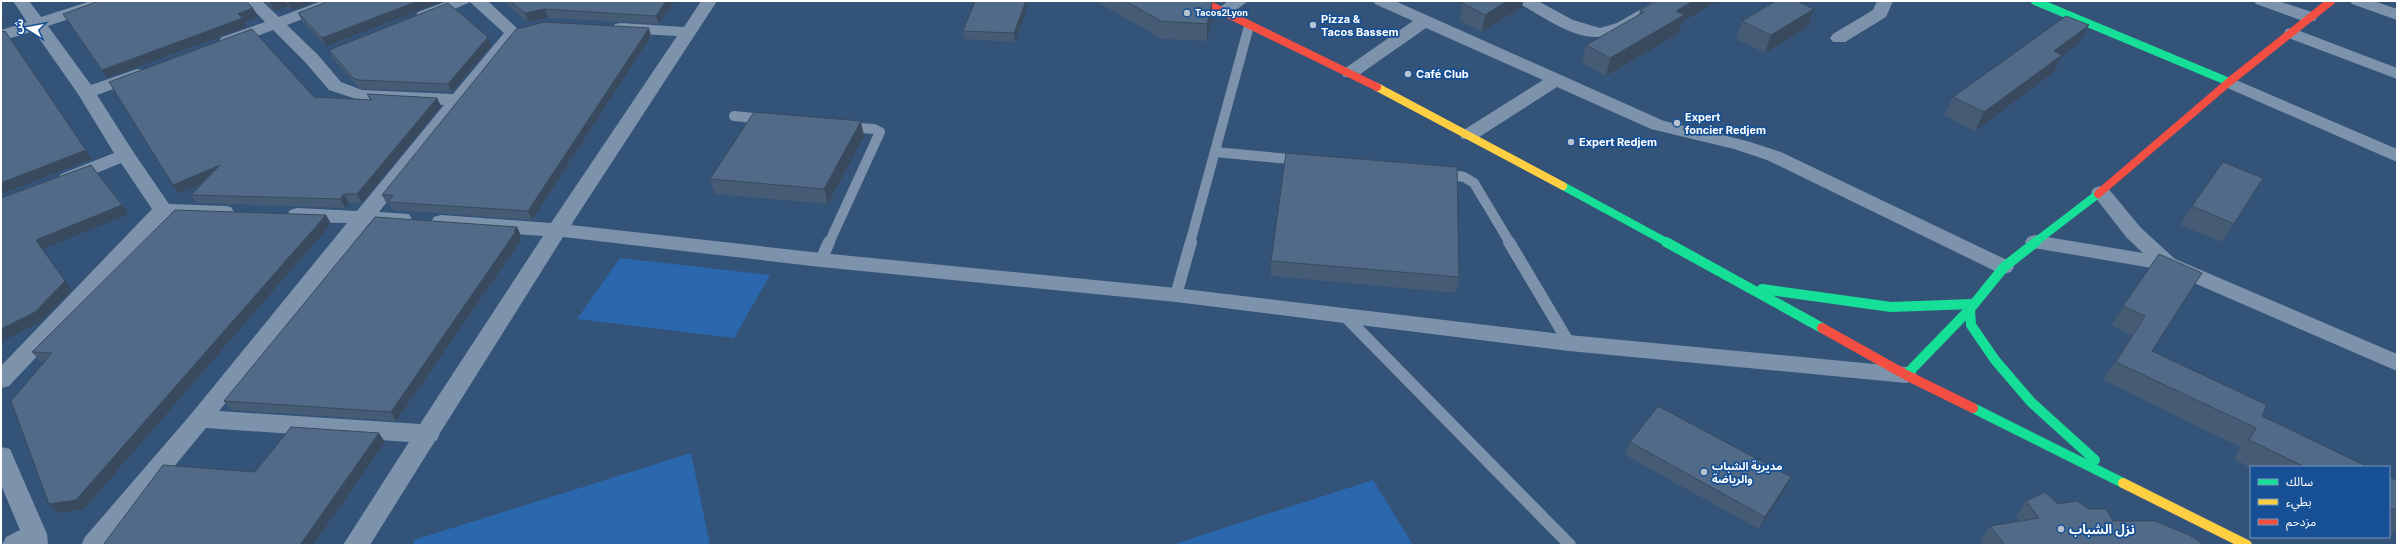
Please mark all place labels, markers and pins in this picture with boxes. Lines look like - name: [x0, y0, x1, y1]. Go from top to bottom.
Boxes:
- place label: Tacos2Lyon: [1195, 7, 1248, 18]
- marker: Tacos2Lyon: [1182, 8, 1192, 18]
- place label: Pizza & Tacos Bassem: [1321, 12, 1398, 39]
- marker: Pizza & Tacos Bassem: [1308, 20, 1318, 30]
- place label: Café Club: [1416, 67, 1469, 81]
- marker: Café Club: [1403, 69, 1413, 79]
- place label: Expert foncier Redjem: [1685, 110, 1766, 137]
- marker: Expert foncier Redjem: [1672, 118, 1682, 128]
- place label: Expert Redjem: [1579, 135, 1657, 149]
- marker: Expert Redjem: [1566, 137, 1576, 147]
- place label: مديرية الشباب والرياضة: [1712, 459, 1782, 486]
- marker: مديرية الشباب والرياضة: [1699, 467, 1709, 477]
- place label: نزل الشباب: [2069, 521, 2135, 537]
- marker: نزل الشباب: [2056, 524, 2066, 534]

